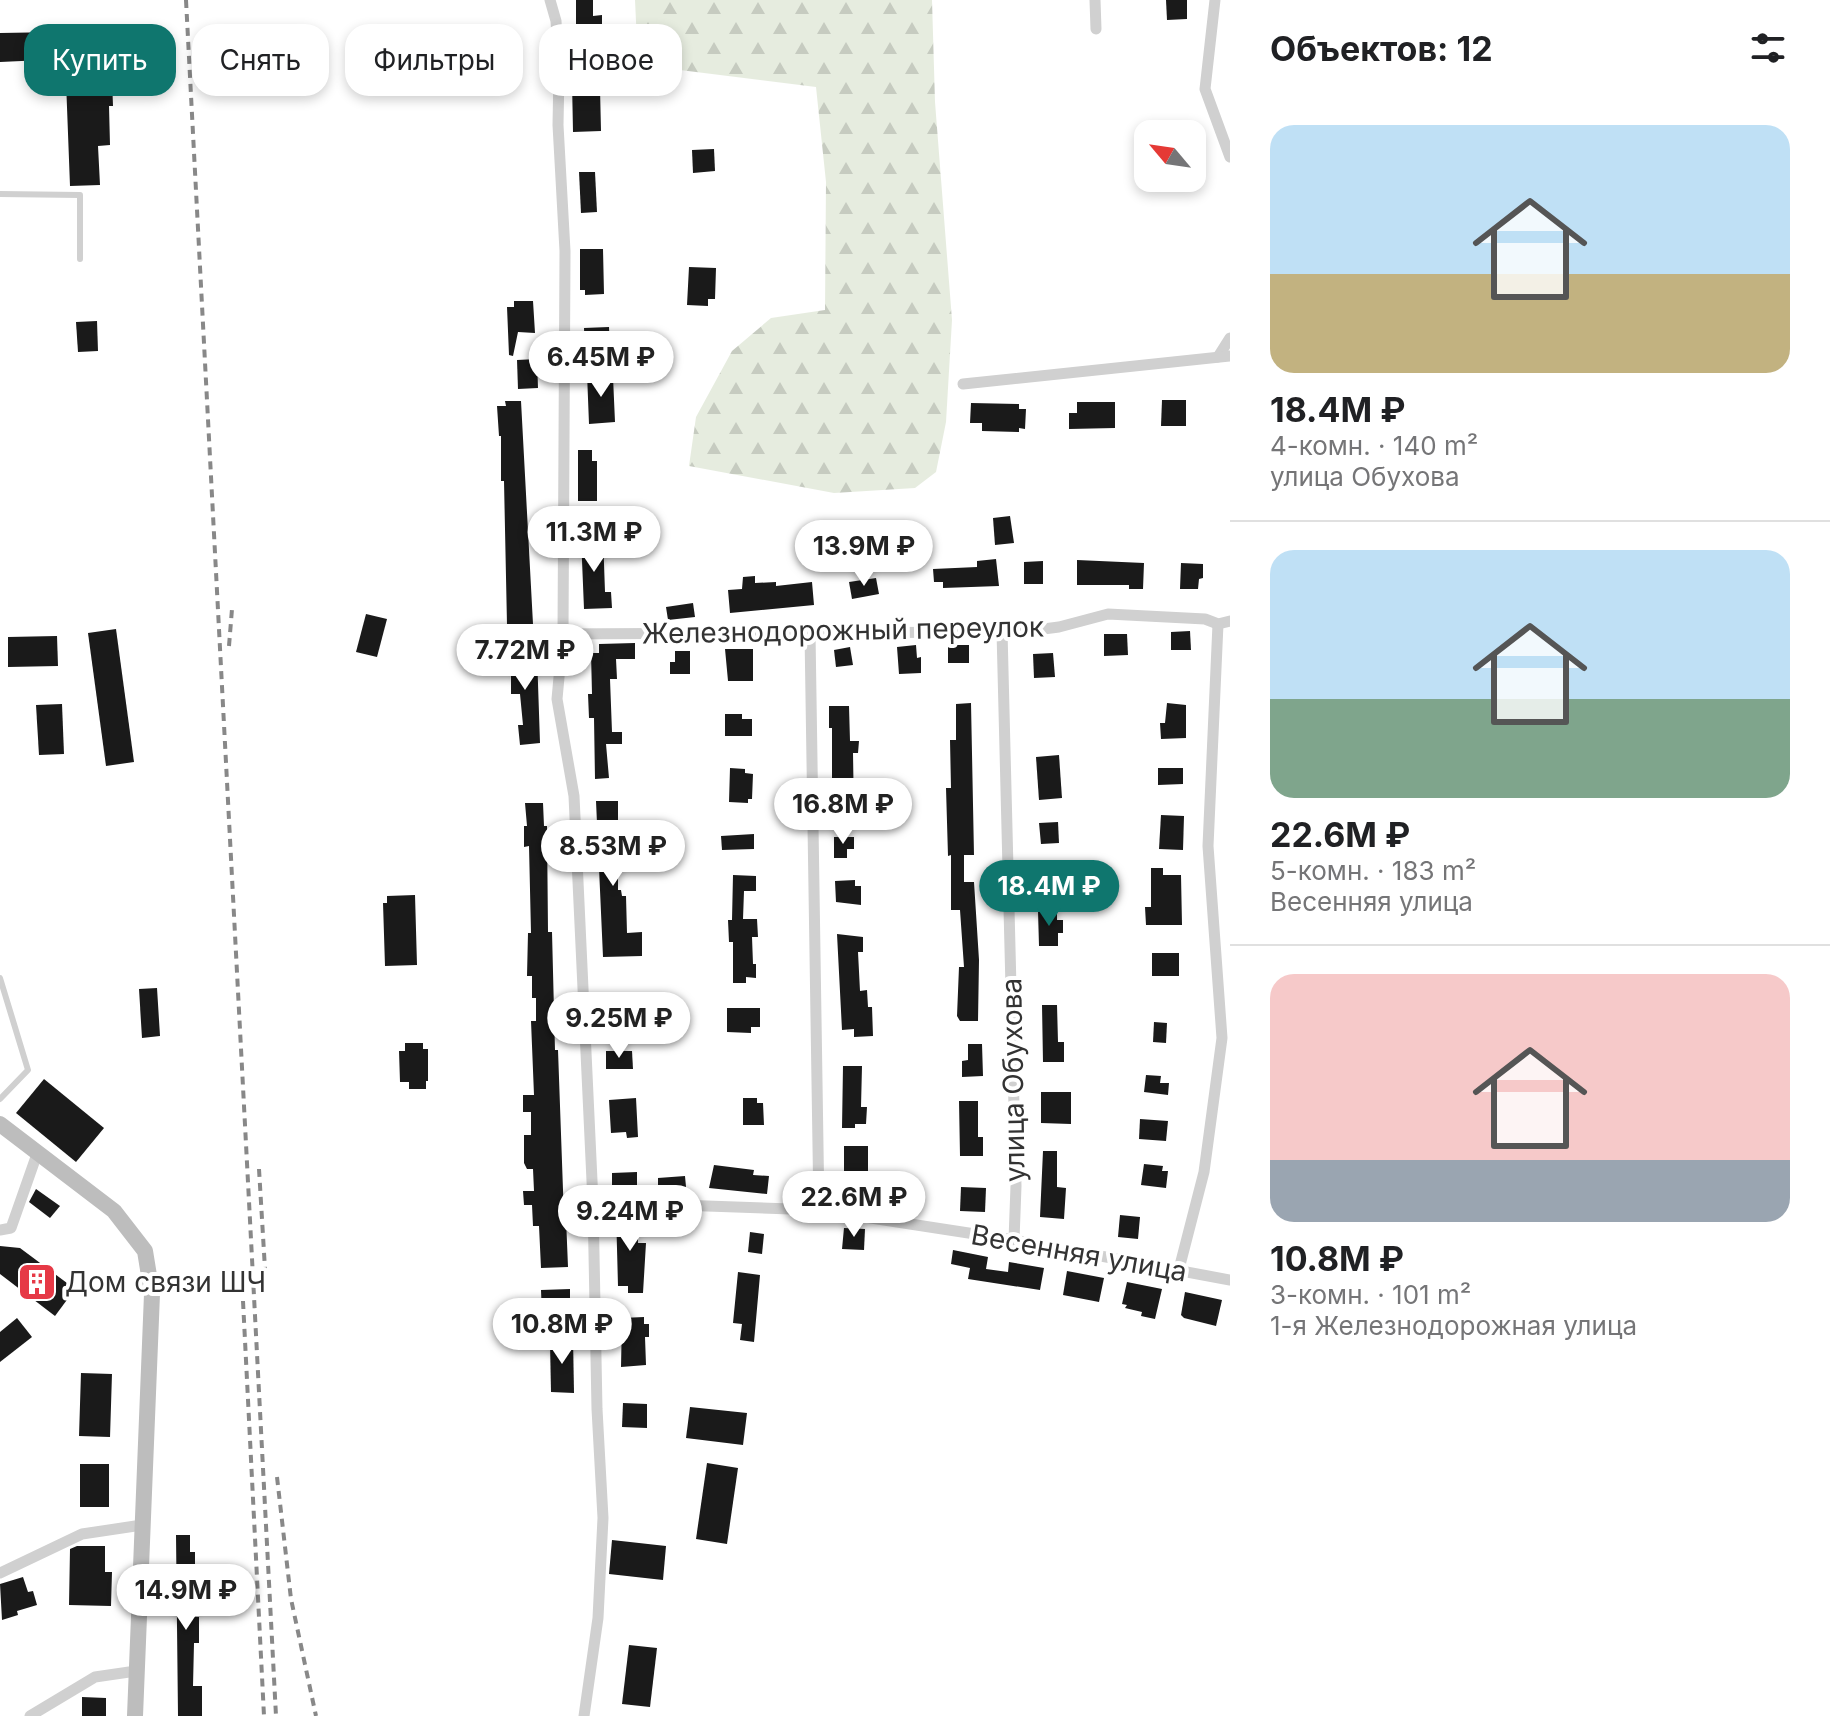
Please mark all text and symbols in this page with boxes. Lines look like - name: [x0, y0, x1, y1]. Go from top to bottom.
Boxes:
- chip: Купить: [24, 24, 176, 96]
- chip: Снять: [192, 24, 329, 96]
- chip: Фильтры: [345, 24, 523, 96]
- chip: Новое: [539, 24, 682, 96]
- icon: filters: [1746, 26, 1790, 70]
- text: Объектов: 12: [1270, 28, 1493, 69]
- north arrow: [1134, 120, 1206, 192]
- map controls: [1134, 120, 1206, 192]
- icon: home: [1458, 177, 1602, 321]
- pin: 6.45M ₽: [527, 331, 675, 399]
- text: 6.45M ₽: [547, 341, 655, 372]
- text: 18.4M ₽: [1270, 389, 1405, 430]
- text: 4-комн. · 140 m²: [1270, 430, 1478, 461]
- text: улица Обухова: [1270, 461, 1460, 492]
- pin: 11.3M ₽: [520, 506, 668, 574]
- text: 11.3M ₽: [546, 516, 642, 547]
- pin: 13.9M ₽: [790, 520, 938, 588]
- text: 13.9M ₽: [813, 530, 915, 561]
- icon: home: [1458, 602, 1602, 746]
- street label: Железнодорожный переулок: [642, 609, 1044, 651]
- pin: 7.72M ₽: [451, 624, 599, 692]
- text: 7.72M ₽: [474, 634, 576, 665]
- pin: 16.8M ₽: [769, 778, 917, 846]
- text: 16.8M ₽: [792, 788, 894, 819]
- text: 22.6M ₽: [1270, 814, 1410, 855]
- pin: 8.53M ₽: [539, 820, 687, 888]
- text: 8.53M ₽: [559, 830, 667, 861]
- text: 5-комн. · 183 m²: [1270, 855, 1476, 886]
- pin: 18.4M ₽: [975, 860, 1123, 928]
- text: 18.4M ₽: [997, 870, 1101, 901]
- text: Весенняя улица: [1270, 886, 1473, 917]
- street label: улица Обухова: [994, 978, 1032, 1182]
- pin: 9.25M ₽: [545, 992, 693, 1060]
- text: 9.25M ₽: [565, 1002, 673, 1033]
- icon: home: [1458, 1026, 1602, 1170]
- pin: 22.6M ₽: [780, 1171, 928, 1239]
- text: 22.6M ₽: [800, 1181, 908, 1212]
- pin: 9.24M ₽: [556, 1185, 704, 1253]
- text: 9.24M ₽: [576, 1195, 684, 1226]
- street label: Весенняя улица: [968, 1217, 1190, 1289]
- text: 10.8M ₽: [1270, 1238, 1404, 1279]
- building icon: Дом связи ШЧ: [16, 1261, 58, 1303]
- place label: Дом связи ШЧ: [65, 1265, 266, 1299]
- text: 3-комн. · 101 m²: [1270, 1279, 1471, 1310]
- pin: 10.8M ₽: [488, 1298, 636, 1366]
- text: 10.8M ₽: [511, 1308, 613, 1339]
- text: 1-я Железнодорожная улица: [1270, 1310, 1637, 1341]
- pin: 14.9M ₽: [112, 1564, 260, 1632]
- text: 14.9M ₽: [135, 1574, 237, 1605]

